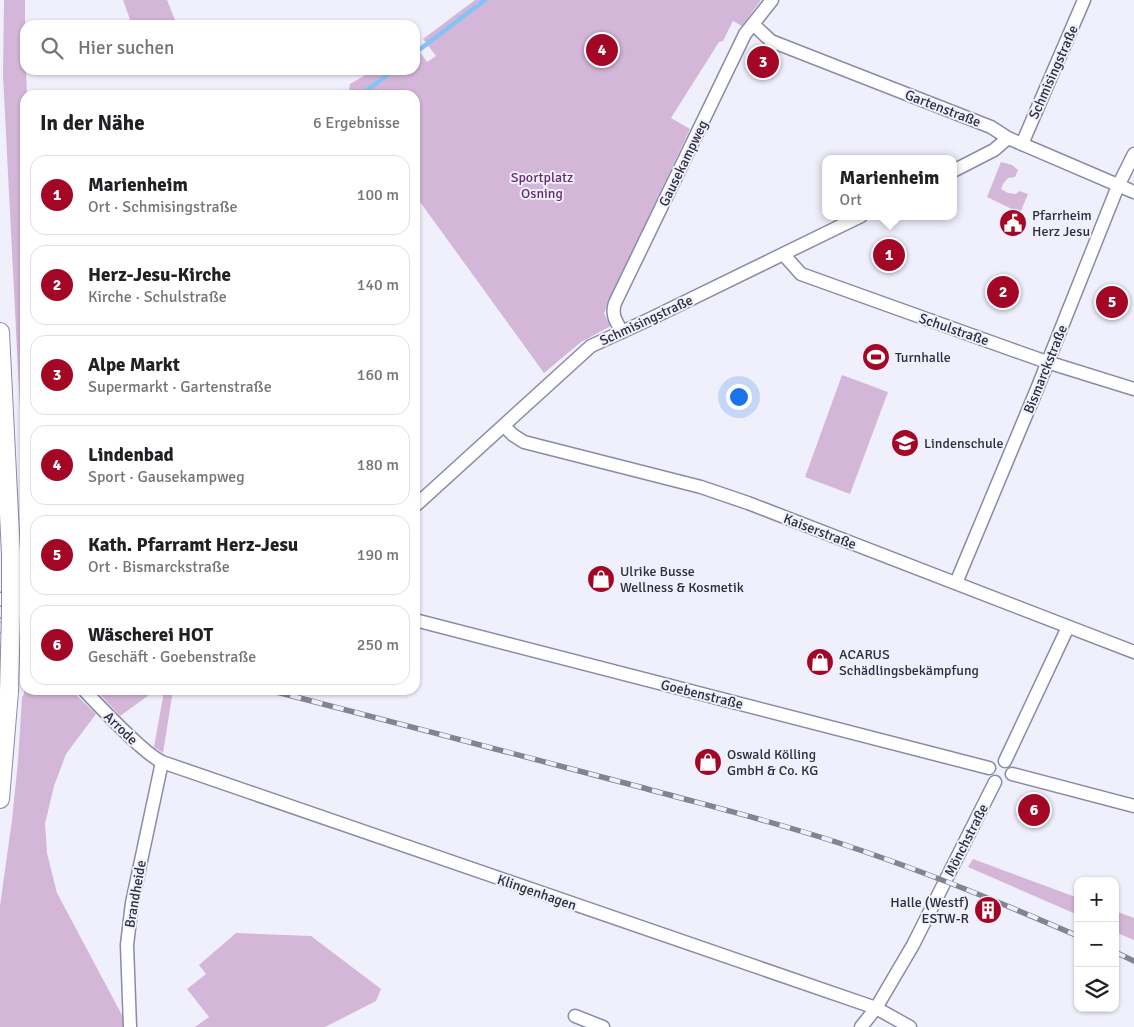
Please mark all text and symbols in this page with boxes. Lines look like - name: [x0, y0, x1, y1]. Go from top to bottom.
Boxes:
- search box: [20, 20, 420, 75]
- street label: Schmisingstraße: [1025, 23, 1082, 122]
- pin: 4: [586, 31, 618, 69]
- icon: search: [38, 34, 66, 62]
- text: Hier suchen: [78, 36, 174, 60]
- pin: 3: [747, 43, 779, 81]
- street label: Gartenstraße: [902, 86, 983, 131]
- text: In der Nähe: [40, 110, 145, 136]
- text: 6 Ergebnisse: [313, 113, 400, 133]
- street label: Gausekampweg: [655, 117, 712, 209]
- popup: [822, 155, 957, 220]
- text: Marienheim: [840, 166, 939, 190]
- park label: Sportplatz Osning: [511, 169, 573, 202]
- text: Marienheim: [88, 173, 188, 197]
- text: 1: [53, 185, 61, 205]
- text: 100 m: [357, 185, 399, 205]
- text: Ort: [840, 190, 862, 210]
- text: Ort · Schmisingstraße: [88, 197, 238, 217]
- place label: Pfarrheim Herz Jesu: [1032, 207, 1092, 240]
- public building icon: Pfarrheim Herz Jesu: [998, 208, 1028, 238]
- pin: 1: [873, 236, 905, 274]
- text: Herz-Jesu-Kirche: [88, 263, 231, 287]
- pin: 2: [987, 273, 1019, 311]
- text: 2: [53, 275, 61, 295]
- text: 140 m: [357, 275, 399, 295]
- pin: 5: [1096, 283, 1128, 321]
- text: Kirche · Schulstraße: [88, 287, 227, 307]
- street label: Schmisingstraße: [597, 291, 696, 349]
- street label: Schulstraße: [917, 310, 991, 349]
- street label: Bismarckstraße: [1020, 322, 1071, 416]
- sports icon: Turnhalle: [861, 342, 891, 372]
- place label: Turnhalle: [895, 349, 951, 366]
- text: Alpe Markt: [88, 353, 180, 377]
- text: 3: [53, 365, 61, 385]
- text: 160 m: [357, 365, 399, 385]
- text: Supermarkt · Gartenstraße: [88, 377, 272, 397]
- your location: [726, 384, 752, 410]
- school or university icon: Lindenschule: [890, 428, 920, 458]
- place label: Lindenschule: [924, 435, 1004, 452]
- text: Lindenbad: [88, 443, 174, 467]
- text: 4: [53, 455, 61, 475]
- text: 180 m: [357, 455, 399, 475]
- text: Sport · Gausekampweg: [88, 467, 245, 487]
- street label: Kaiserstraße: [781, 510, 859, 553]
- text: Kath. Pfarramt Herz-Jesu: [88, 533, 298, 557]
- text: 5: [53, 545, 61, 565]
- text: 190 m: [357, 545, 399, 565]
- text: Ort · Bismarckstraße: [88, 557, 230, 577]
- place label: Ulrike Busse Wellness & Kosmetik: [620, 563, 744, 596]
- shop icon: Ulrike Busse Wellness & Kosmetik: [586, 564, 616, 594]
- text: Wäscherei HOT: [88, 623, 213, 647]
- text: 6: [53, 635, 61, 655]
- text: 250 m: [357, 635, 399, 655]
- place label: ACARUS Schädlingsbekämpfung: [839, 646, 979, 679]
- text: Geschäft · Goebenstraße: [88, 647, 256, 667]
- shop icon: ACARUS Schädlingsbekämpfung: [805, 647, 835, 677]
- street label: Goebenstraße: [659, 676, 745, 713]
- street label: Arrode: [100, 708, 141, 748]
- place label: Oswald Kölling GmbH & Co. KG: [727, 746, 818, 779]
- shop icon: Oswald Kölling GmbH & Co. KG: [693, 747, 723, 777]
- pin: 6: [1018, 791, 1050, 829]
- street label: Mönchstraße: [941, 801, 992, 879]
- street label: Brandheide: [121, 859, 150, 929]
- street label: Klingenhagen: [495, 871, 579, 914]
- map controls: [1074, 877, 1119, 1012]
- button: +: [1074, 877, 1119, 922]
- place label: Halle (Westf) ESTW-R: [890, 894, 969, 927]
- building icon: Halle (Westf) ESTW-R: [973, 895, 1003, 925]
- button: −: [1074, 922, 1119, 967]
- button: layers: [1074, 967, 1119, 1012]

